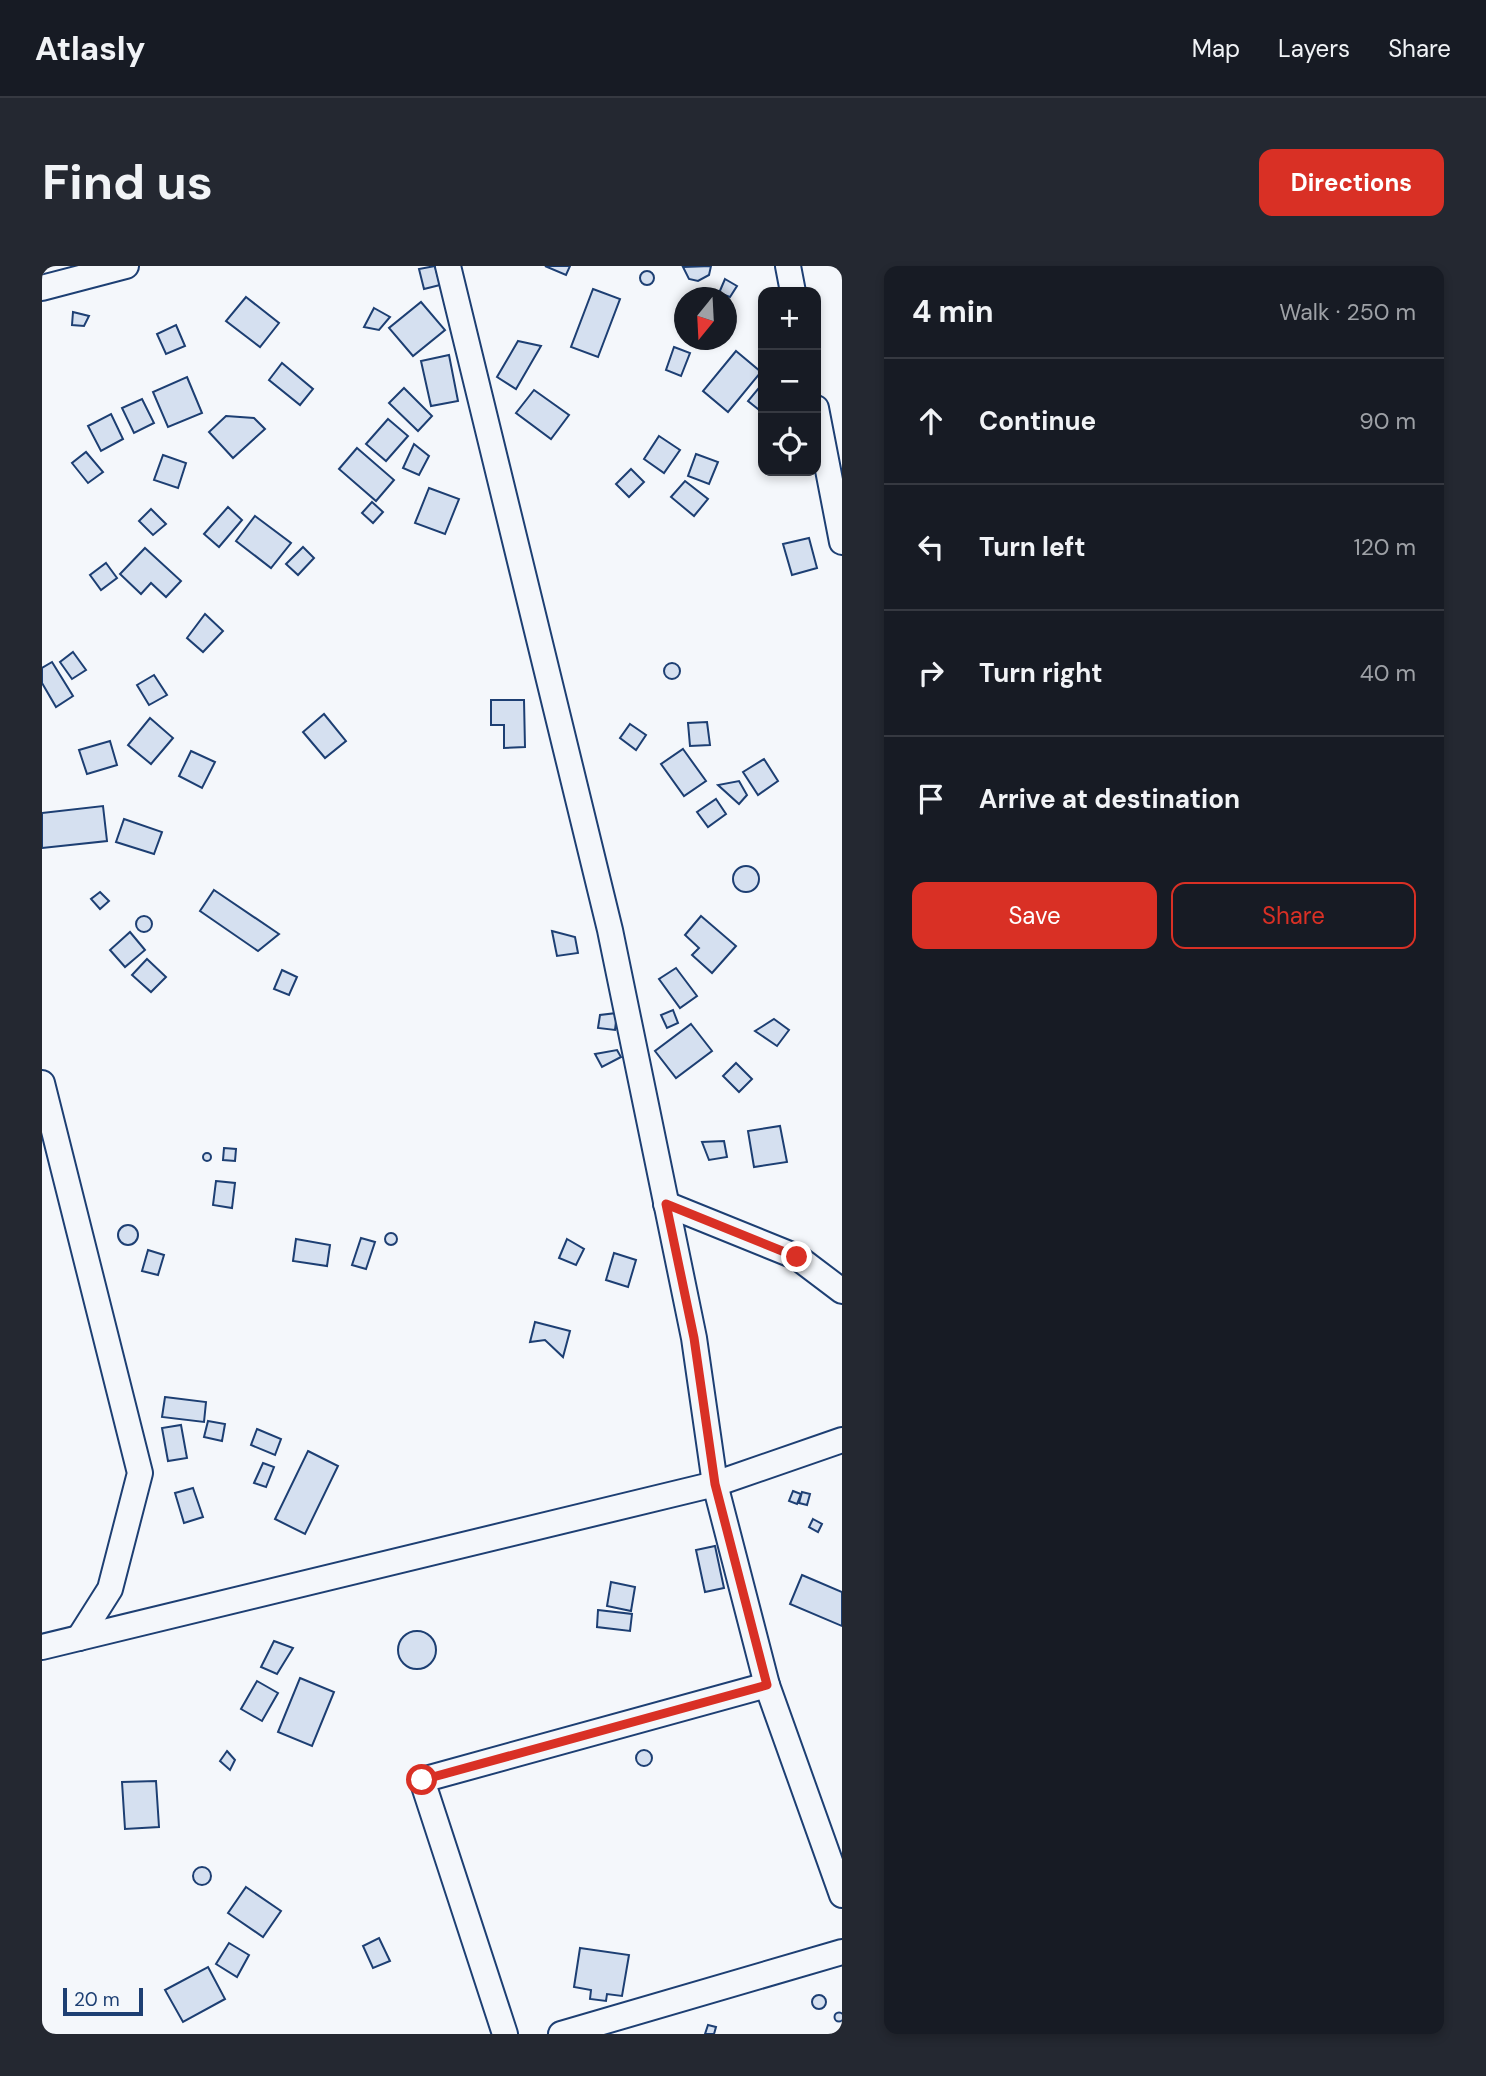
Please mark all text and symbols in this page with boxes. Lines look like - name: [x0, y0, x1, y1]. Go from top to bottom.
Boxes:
- text: Atlasly: [35, 27, 145, 70]
- text: Map: [1192, 33, 1240, 64]
- text: Layers: [1278, 33, 1350, 64]
- text: Share: [1388, 33, 1451, 64]
- button: Directions: [1259, 149, 1444, 216]
- text: Find us: [42, 150, 213, 214]
- north arrow: [674, 287, 737, 350]
- map controls: [758, 287, 821, 476]
- button: +: [758, 287, 821, 350]
- text: 4 min: [912, 292, 994, 331]
- text: Walk · 250 m: [1279, 297, 1416, 327]
- button: −: [758, 350, 821, 413]
- icon: ahead: [912, 402, 950, 440]
- text: Continue: [979, 404, 1096, 438]
- text: 90 m: [1359, 406, 1416, 436]
- button: locate: [758, 413, 821, 476]
- icon: left: [912, 528, 950, 566]
- text: Turn left: [979, 530, 1086, 564]
- text: 120 m: [1353, 532, 1416, 562]
- icon: right: [912, 654, 950, 692]
- text: Turn right: [979, 656, 1103, 690]
- text: 40 m: [1360, 658, 1416, 688]
- icon: arrive: [912, 780, 950, 818]
- text: Arrive at destination: [979, 782, 1240, 816]
- button: Save: [912, 882, 1157, 949]
- button: Share: [1171, 882, 1416, 949]
- route end: [781, 1241, 812, 1272]
- route start: [406, 1764, 437, 1795]
- scale bar: [63, 1985, 144, 2017]
- text: 20 m: [74, 1987, 120, 2012]

